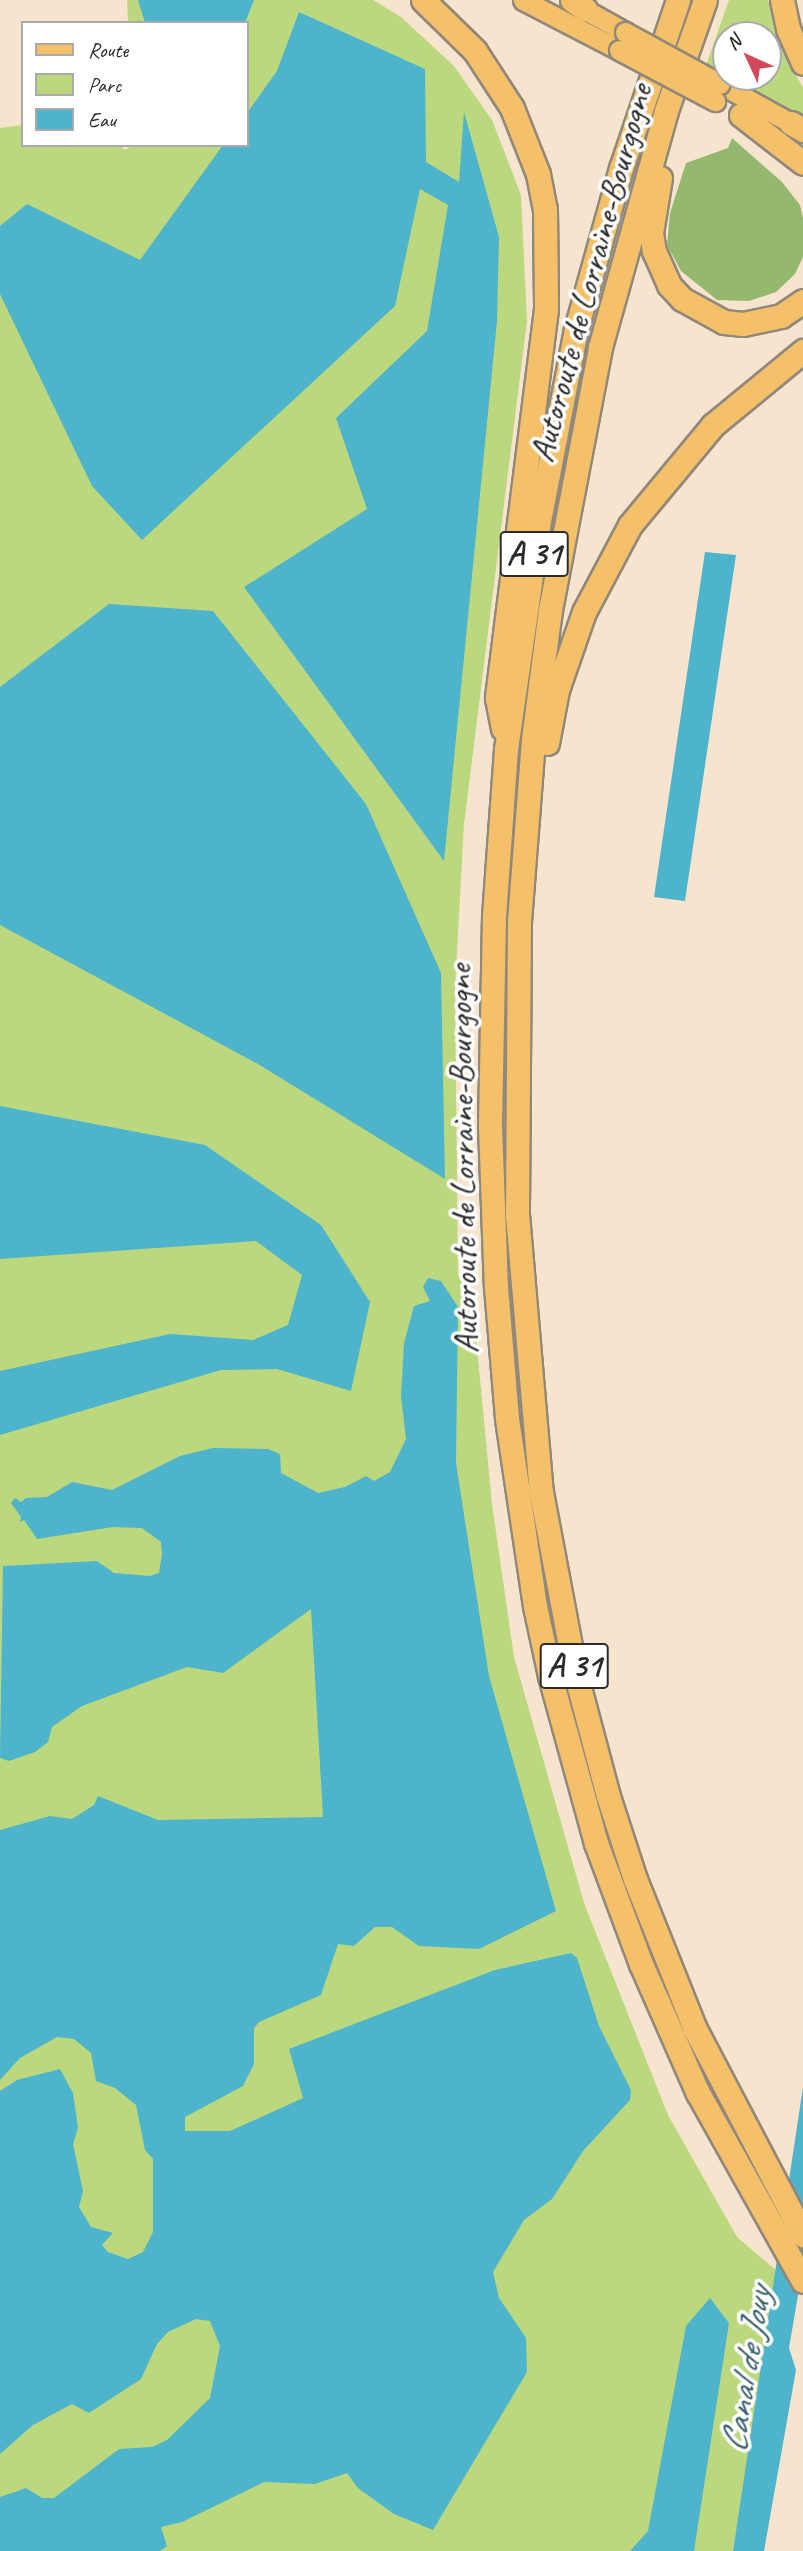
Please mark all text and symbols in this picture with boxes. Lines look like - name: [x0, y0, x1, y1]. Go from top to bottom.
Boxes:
- legend: [21, 21, 248, 147]
- north arrow: [712, 21, 782, 91]
- text: N: [721, 30, 746, 55]
- text: Route: [88, 37, 128, 63]
- text: Parc: [88, 72, 121, 98]
- street label: Autoroute de Lorraine-Bourgogne: [520, 80, 662, 466]
- text: Eau: [88, 107, 116, 133]
- road number: A 31: [499, 524, 569, 583]
- street label: Autoroute de Lorraine-Bourgogne: [439, 964, 487, 1354]
- road number: A 31: [539, 1636, 609, 1696]
- water label: Canal de Jouy: [711, 2284, 781, 2456]

